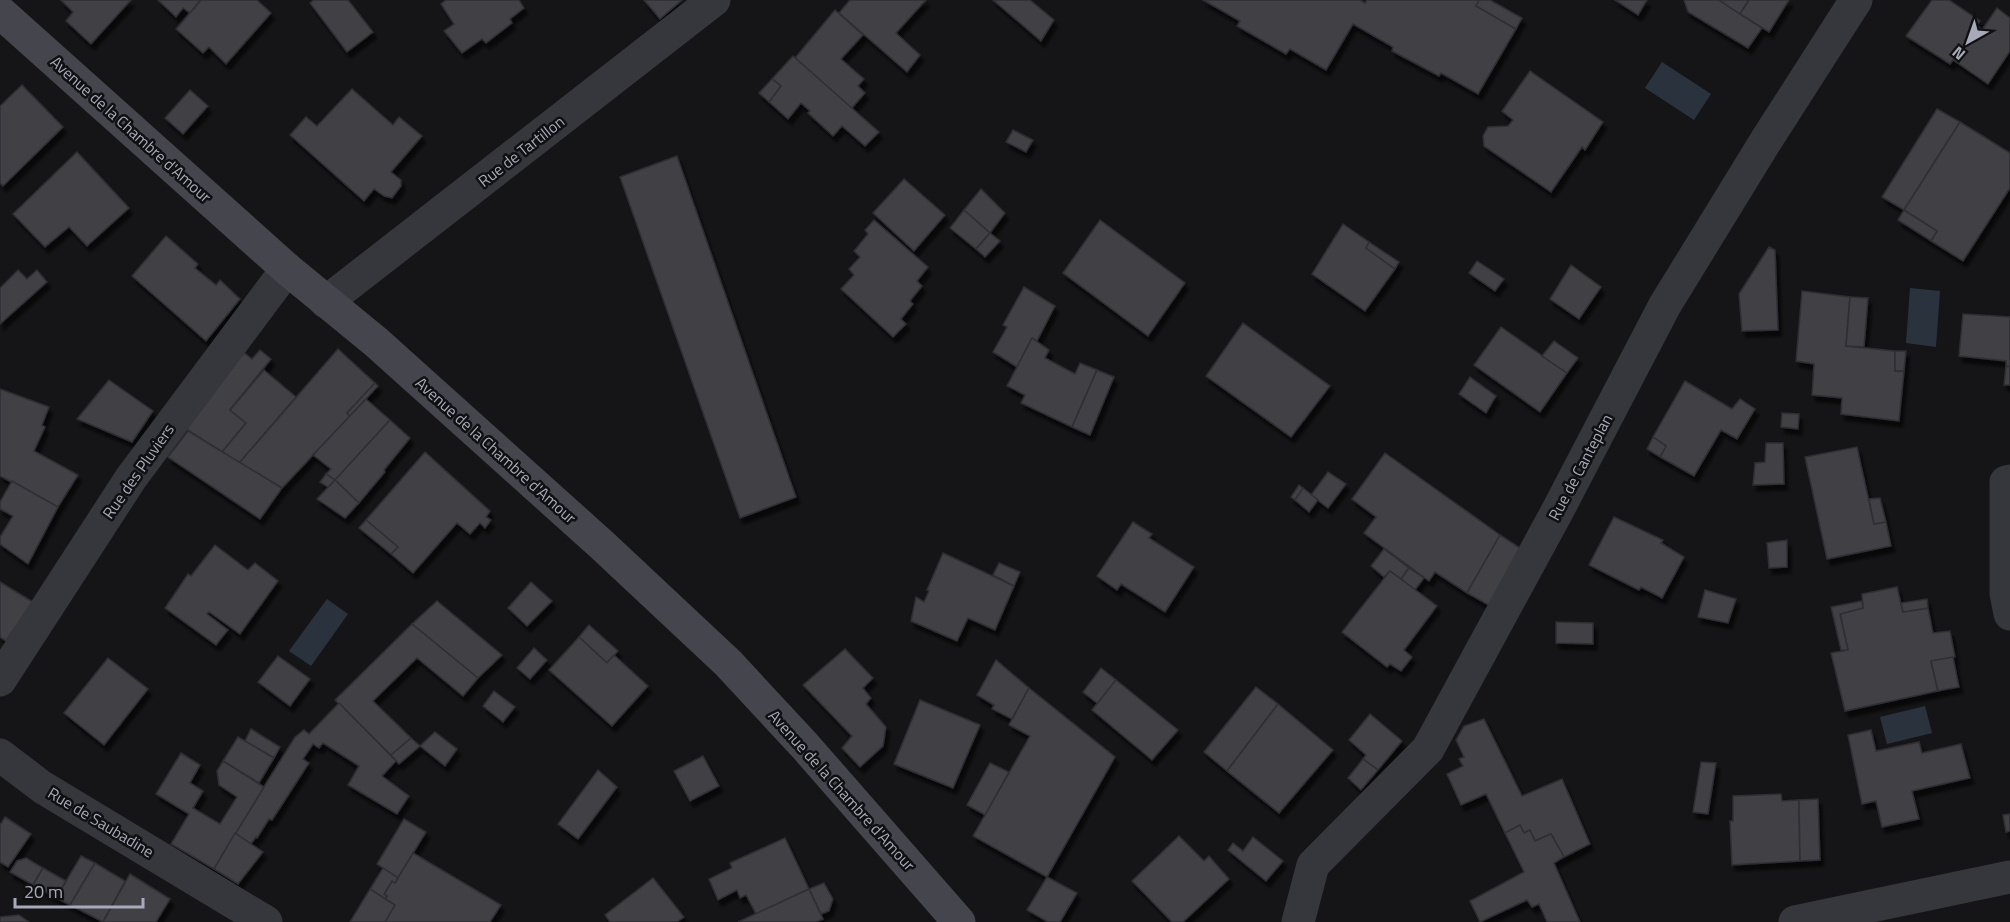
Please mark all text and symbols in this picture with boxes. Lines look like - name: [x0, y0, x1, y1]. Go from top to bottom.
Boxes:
- north arrow: [1938, 12, 1998, 72]
- text: N: [1946, 41, 1970, 66]
- street label: Avenue de la Chambre d'Amour: [45, 50, 217, 208]
- street label: Rue de Tartillon: [473, 110, 569, 192]
- street label: Avenue de la Chambre d'Amour: [410, 371, 582, 529]
- street label: Rue de Canteplan: [1542, 409, 1618, 525]
- street label: Rue des Pluviers: [96, 419, 180, 523]
- street label: Avenue de la Chambre d'Amour: [763, 704, 921, 876]
- street label: Rue de Saubadine: [43, 781, 159, 863]
- scale bar: [15, 871, 142, 909]
- text: 20 m: [24, 878, 63, 905]

